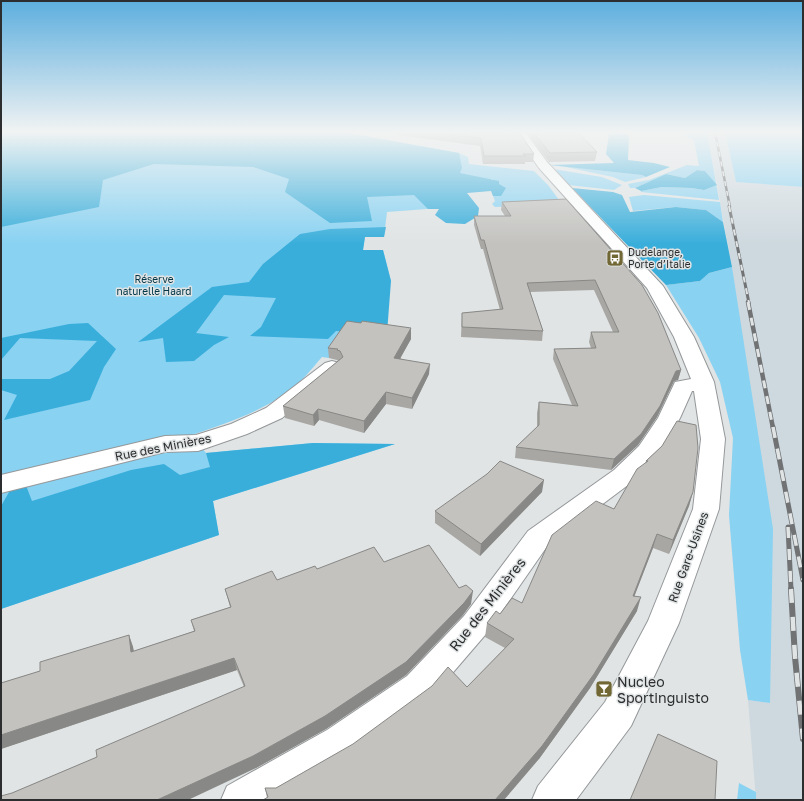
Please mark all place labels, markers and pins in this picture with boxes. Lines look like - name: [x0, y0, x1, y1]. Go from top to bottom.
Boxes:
- place label: Dudelange, Porte d’Italie: [628, 246, 691, 270]
- bus stop icon: Dudelange, Porte d’Italie: [605, 248, 625, 268]
- place label: Nucleo Sportinguisto: [617, 673, 709, 706]
- bar icon: Nucleo Sportinguisto: [594, 679, 614, 699]

